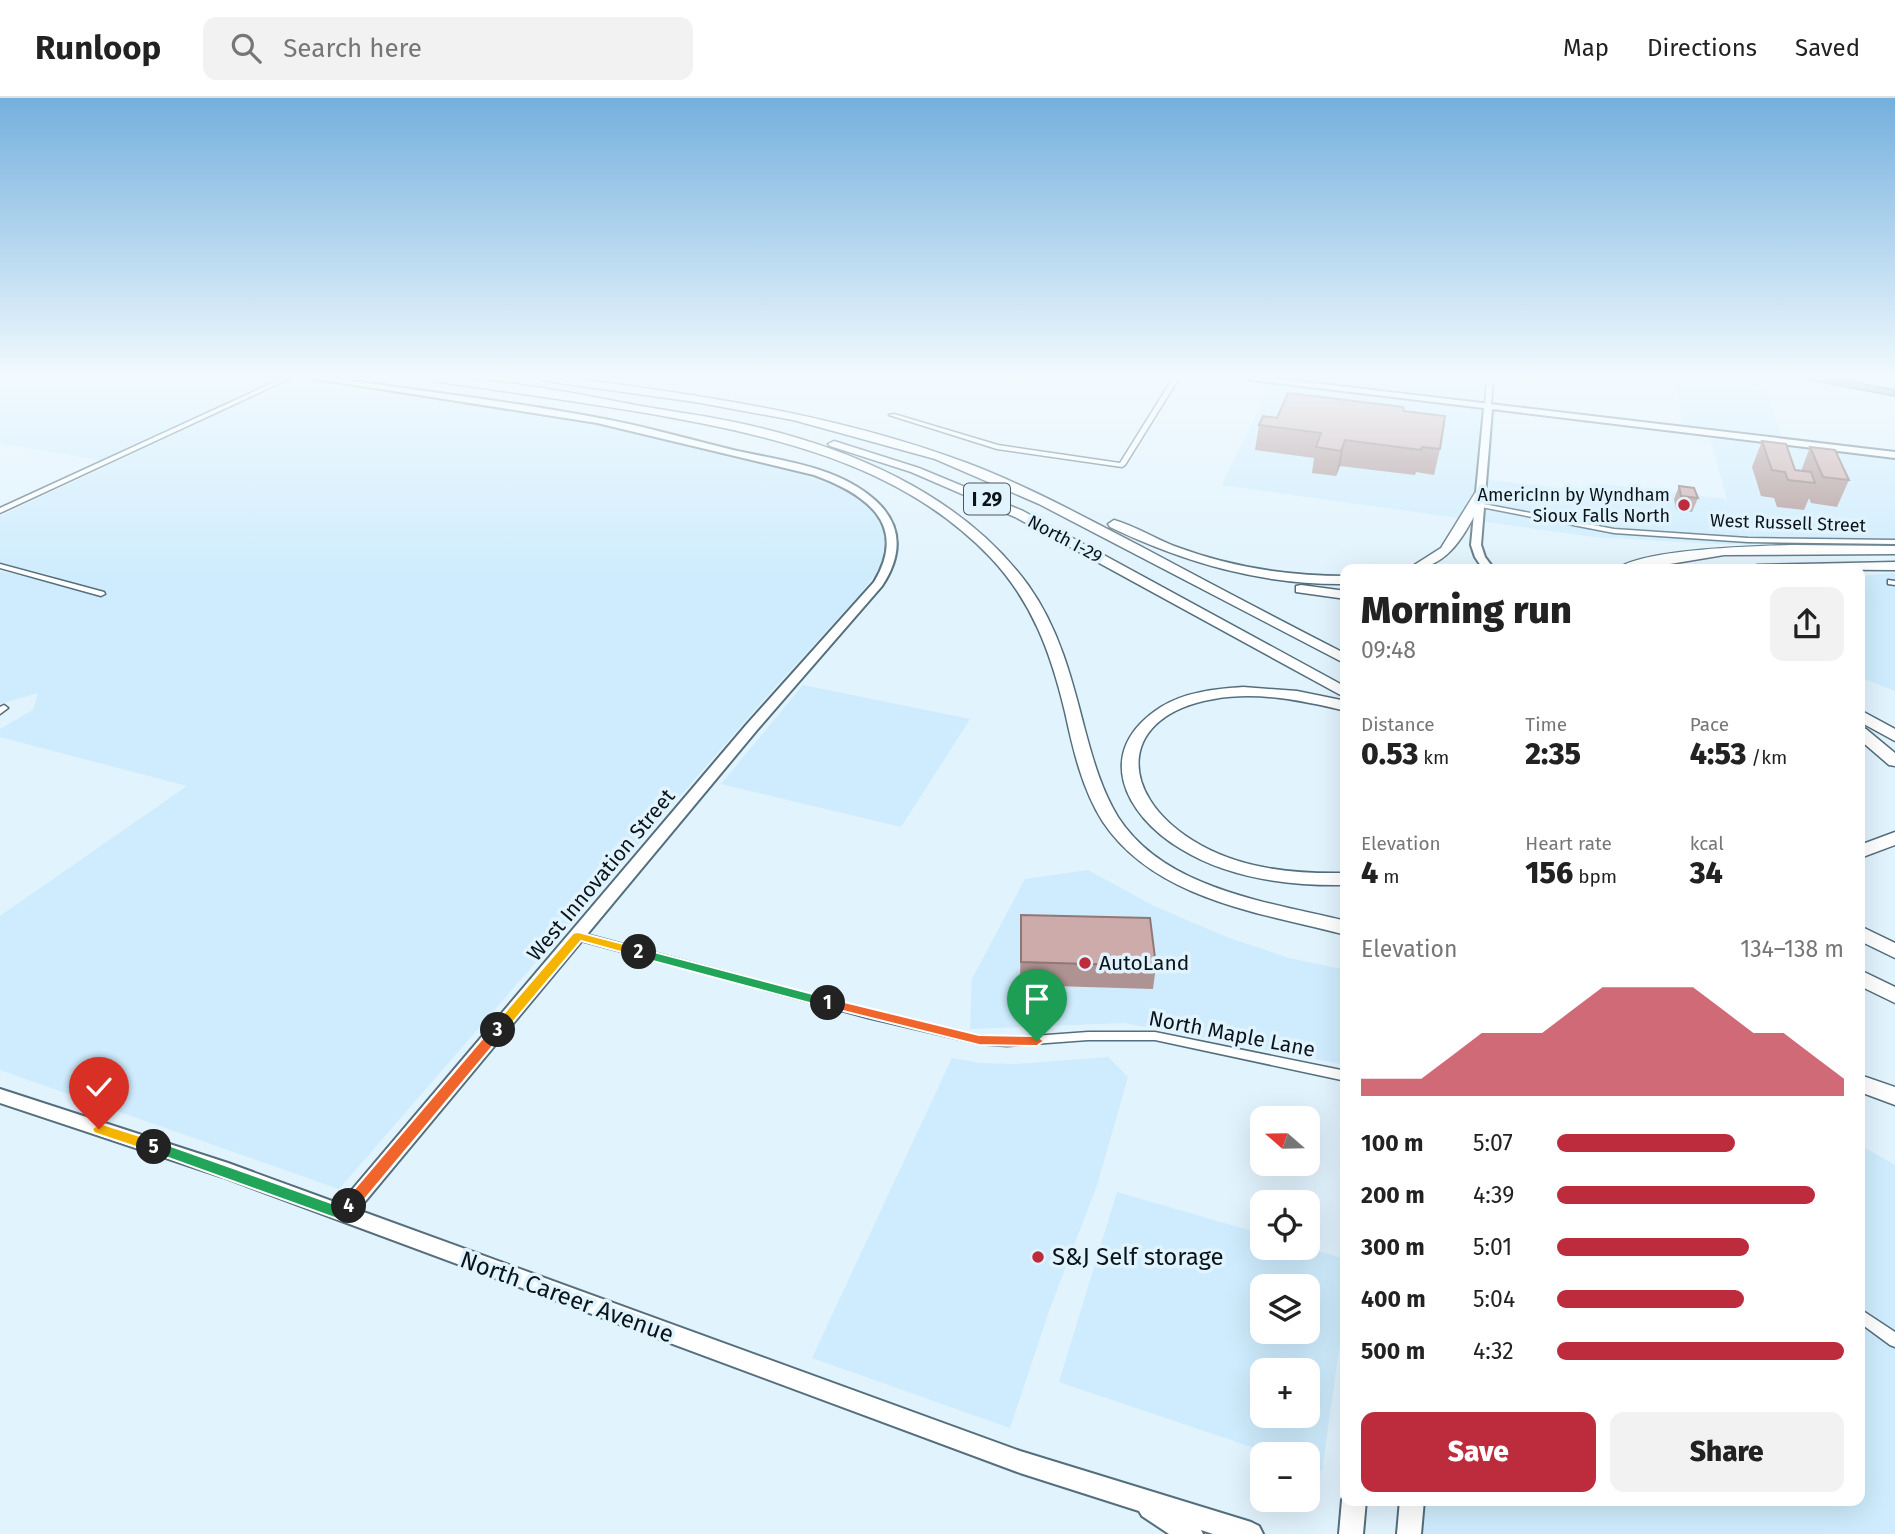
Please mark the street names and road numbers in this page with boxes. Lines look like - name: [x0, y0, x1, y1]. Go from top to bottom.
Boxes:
- road number: I 29: [964, 484, 1010, 514]
- street label: West Russell Street: [1710, 509, 1867, 537]
- street label: North I-29: [1024, 510, 1106, 568]
- street label: West Innovation Street: [521, 783, 681, 966]
- street label: North Maple Lane: [1147, 1005, 1317, 1063]
- street label: North Career Avenue: [456, 1245, 678, 1349]

